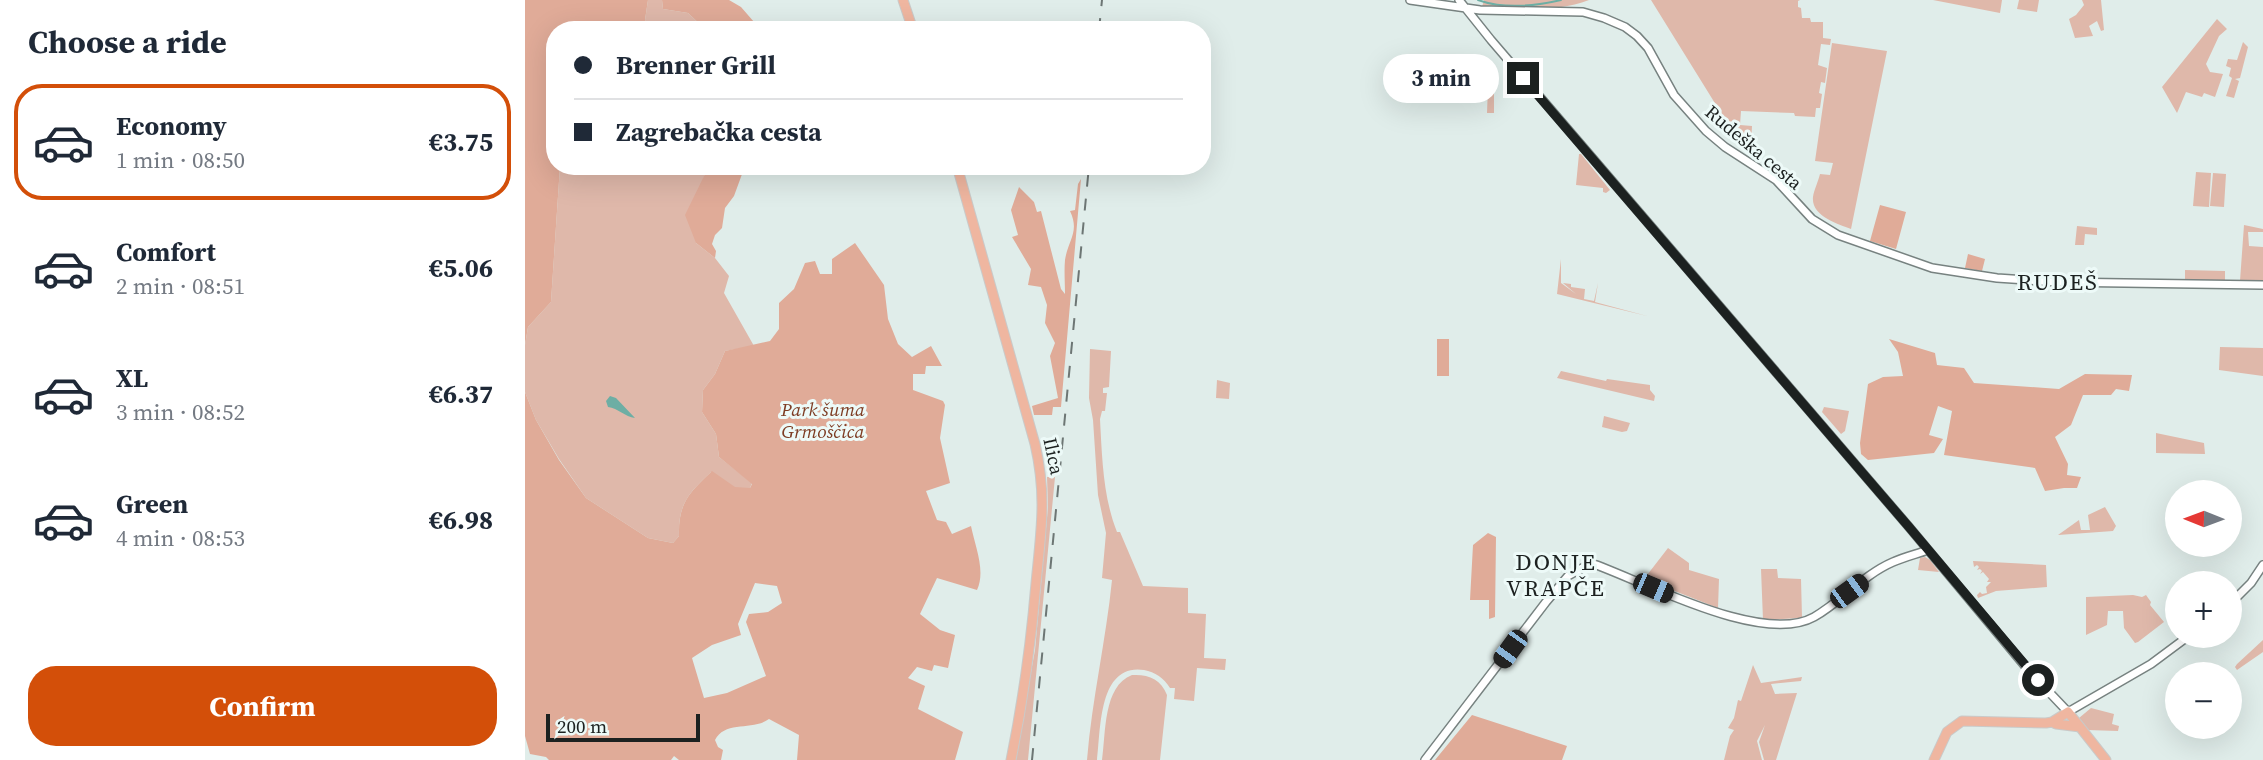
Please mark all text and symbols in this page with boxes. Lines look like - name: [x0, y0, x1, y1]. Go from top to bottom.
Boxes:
- text: Choose a ride: [28, 20, 227, 64]
- text: Brenner Grill: [616, 47, 776, 83]
- callout: 3 min: [1383, 54, 1499, 102]
- text: 3 min: [1411, 62, 1471, 94]
- route end: [1507, 62, 1539, 94]
- street label: Rudeška cesta: [1700, 99, 1808, 195]
- text: Economy: [116, 108, 227, 144]
- icon: car: [32, 111, 95, 174]
- text: Zagrebačka cesta: [616, 114, 822, 150]
- text: €3.75: [429, 124, 493, 160]
- text: 1 min · 08:50: [116, 144, 245, 176]
- text: Comfort: [116, 234, 216, 270]
- icon: car: [32, 237, 95, 300]
- text: €5.06: [429, 250, 493, 286]
- district label: RUDEŠ: [2017, 266, 2099, 298]
- text: 2 min · 08:51: [116, 270, 245, 302]
- text: XL: [116, 360, 148, 396]
- icon: car: [32, 363, 95, 426]
- text: €6.37: [429, 376, 493, 412]
- text: 3 min · 08:52: [116, 396, 245, 428]
- park label: Park šuma Grmoščica: [780, 396, 865, 444]
- street label: Ilica: [1037, 435, 1071, 477]
- north arrow: [2165, 480, 2242, 556]
- map controls: [2165, 480, 2242, 739]
- text: Green: [116, 486, 188, 522]
- icon: car: [32, 489, 95, 552]
- text: €6.98: [429, 502, 493, 538]
- text: 4 min · 08:53: [116, 522, 245, 554]
- district label: DONJE VRAPČE: [1506, 546, 1606, 604]
- car: [1630, 570, 1677, 606]
- car: [1826, 570, 1873, 612]
- button: +: [2165, 571, 2242, 648]
- car: [1490, 626, 1531, 672]
- button: −: [2165, 662, 2242, 739]
- route start: [2022, 664, 2054, 696]
- button: Confirm: [28, 666, 497, 746]
- scale bar: [546, 711, 700, 743]
- text: 200 m: [557, 713, 607, 739]

